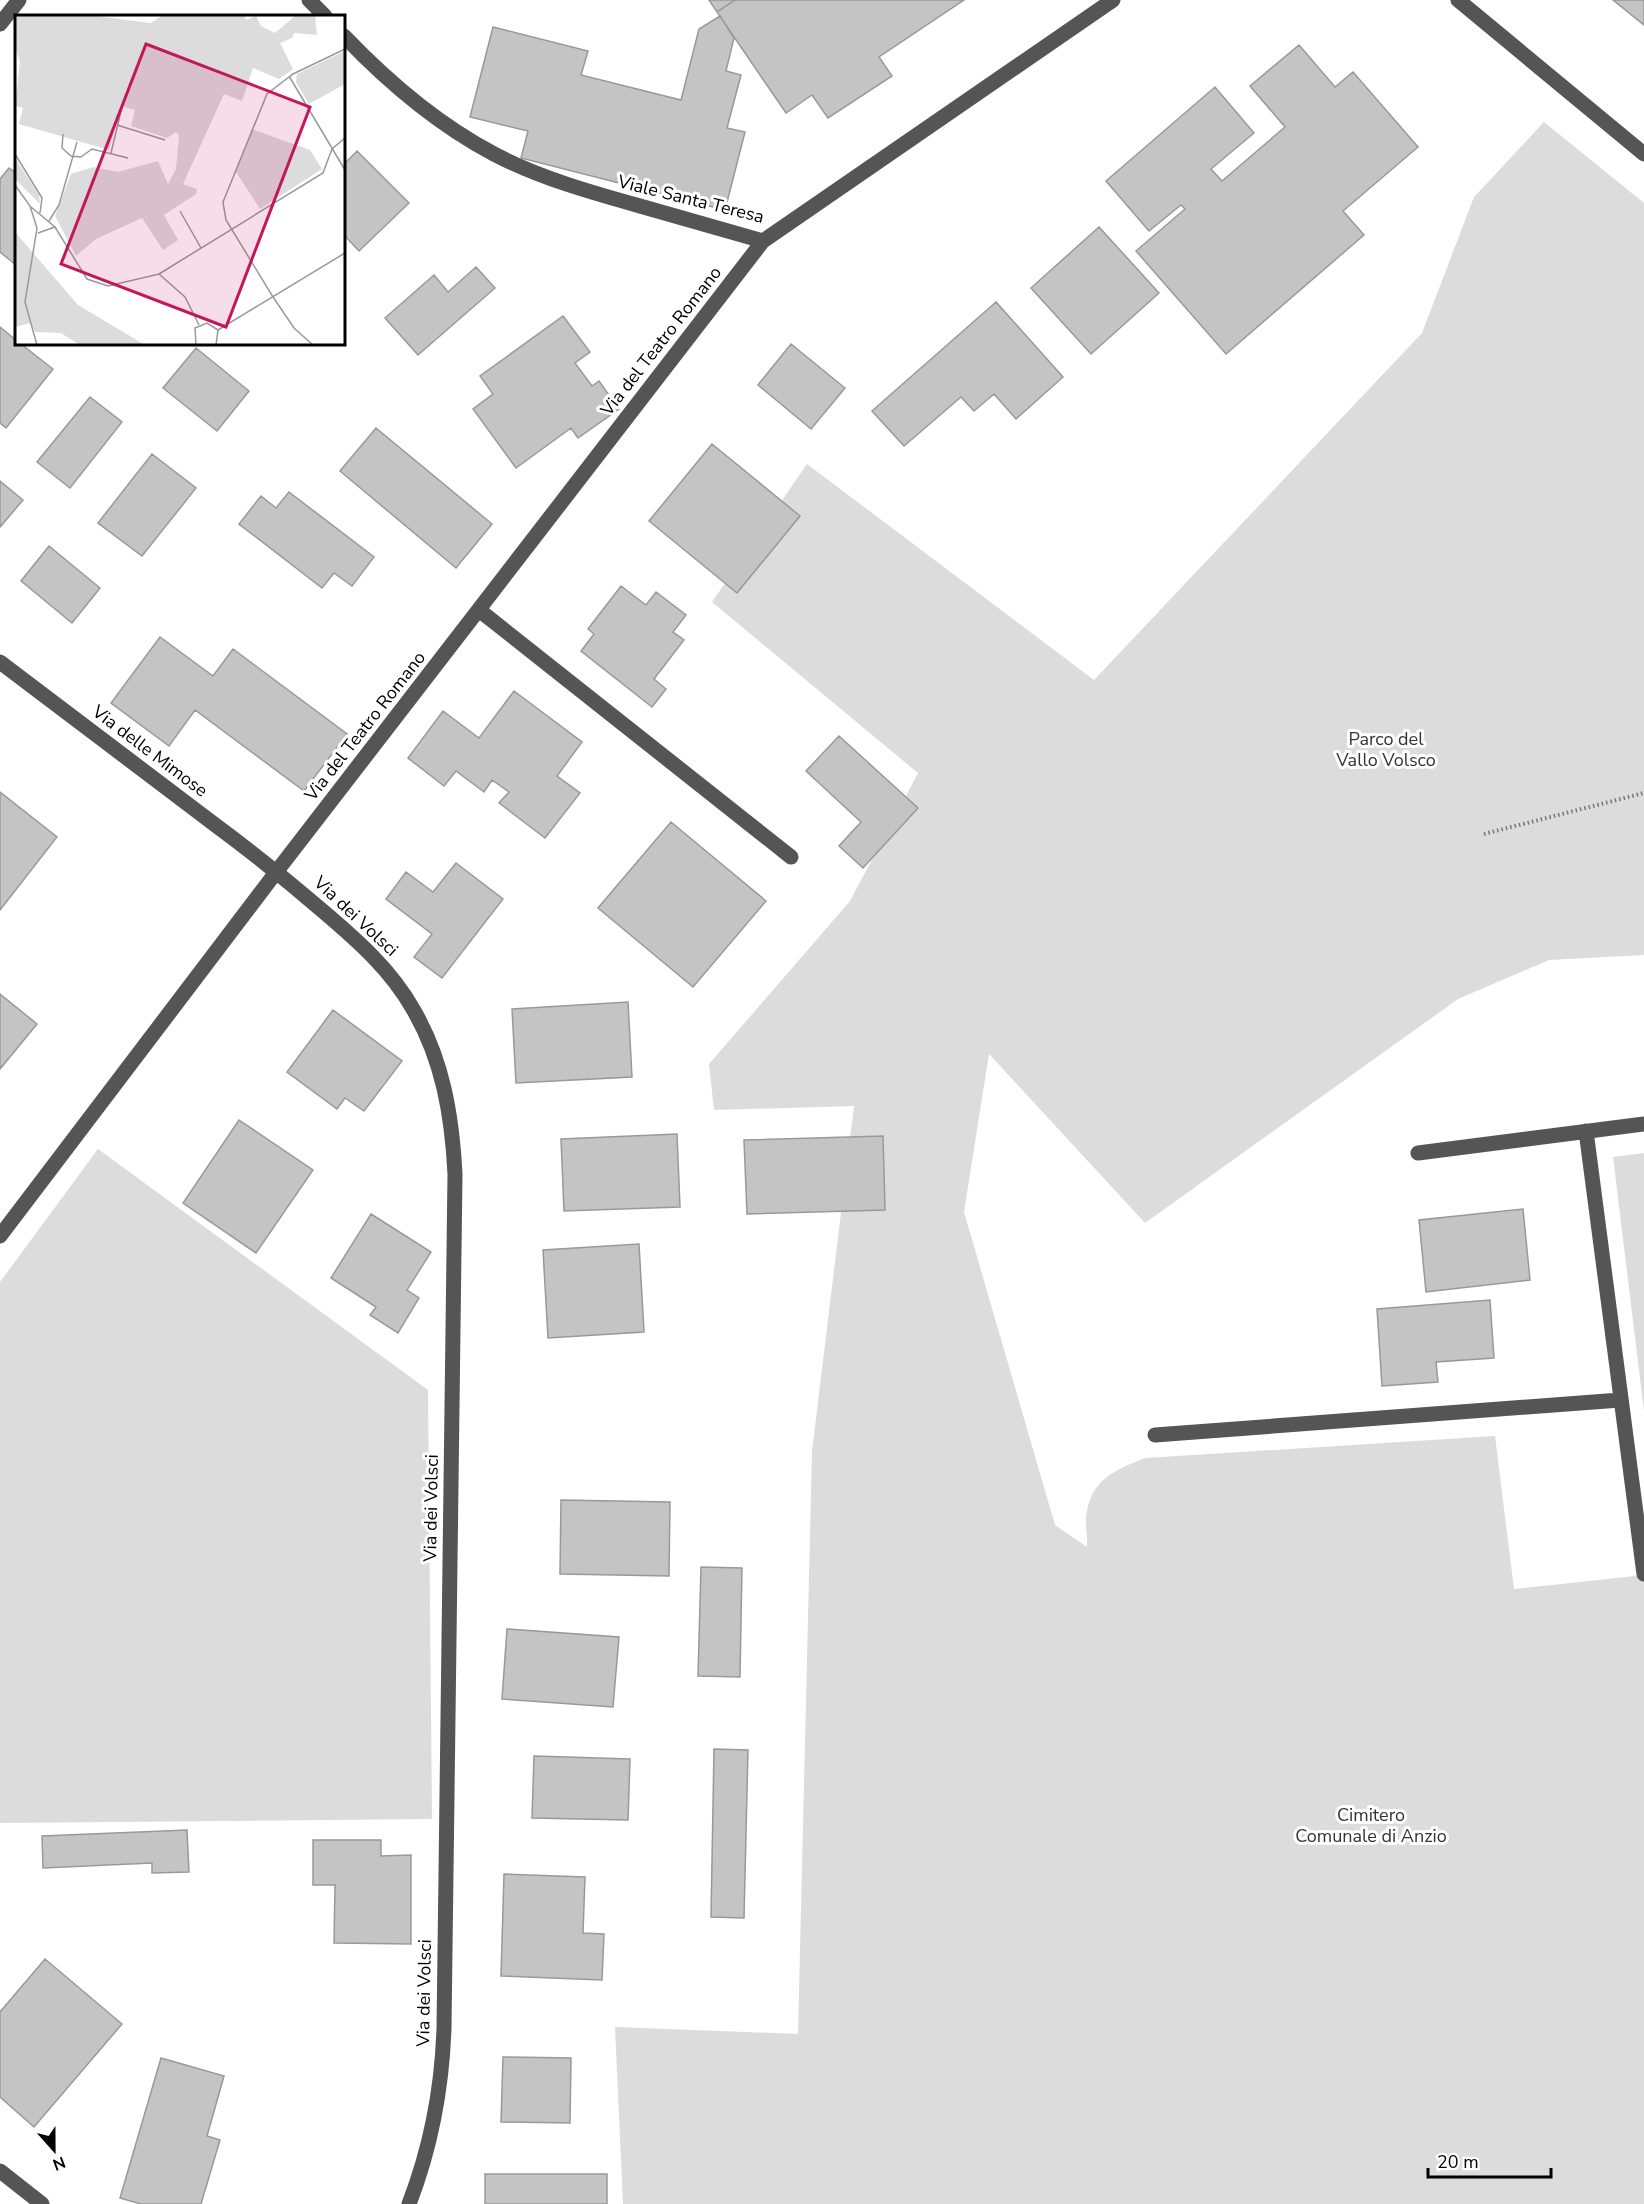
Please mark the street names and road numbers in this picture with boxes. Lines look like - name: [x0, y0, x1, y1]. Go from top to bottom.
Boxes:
- street label: Viale Santa Teresa: [614, 169, 767, 229]
- street label: Via del Teatro Romano: [594, 261, 727, 422]
- street label: Via del Teatro Romano: [298, 646, 431, 807]
- street label: Via delle Mimose: [87, 699, 213, 802]
- street label: Via dei Volsci: [308, 870, 403, 961]
- street label: Via dei Volsci: [418, 1454, 444, 1563]
- street label: Via dei Volsci: [411, 1939, 437, 2048]

